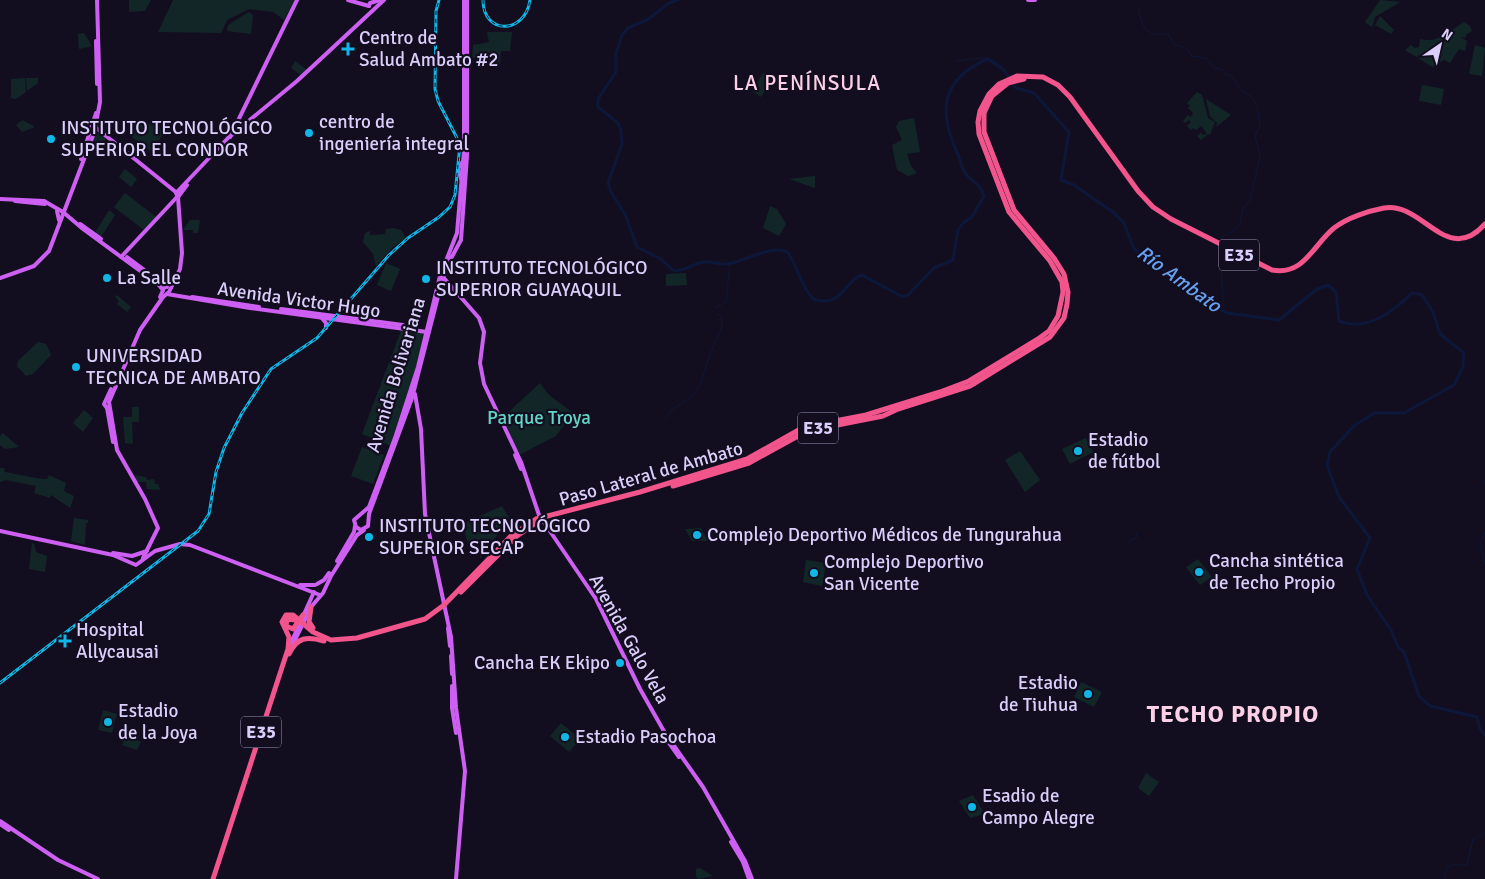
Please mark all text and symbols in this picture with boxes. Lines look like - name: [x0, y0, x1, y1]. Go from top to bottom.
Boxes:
- north arrow: [1415, 20, 1465, 70]
- text: N: [1438, 25, 1456, 44]
- place label: Centro de Salud Ambato #2: [359, 26, 498, 72]
- marker: Centro de Salud Ambato #2: [341, 42, 355, 56]
- district label: LA PENÍNSULA: [733, 70, 881, 96]
- place label: centro de ingeniería integral: [319, 110, 469, 156]
- place label: INSTITUTO TECNOLÓGICO SUPERIOR EL CONDOR: [61, 116, 272, 162]
- marker: centro de ingeniería integral: [303, 127, 315, 139]
- marker: INSTITUTO TECNOLÓGICO SUPERIOR EL CONDOR: [45, 133, 57, 145]
- water label: Río Ambato: [1132, 240, 1227, 319]
- road number: E35: [1219, 240, 1259, 270]
- place label: INSTITUTO TECNOLÓGICO SUPERIOR GUAYAQUIL: [436, 256, 647, 302]
- place label: La Salle: [117, 266, 181, 290]
- marker: La Salle: [101, 272, 113, 284]
- marker: INSTITUTO TECNOLÓGICO SUPERIOR GUAYAQUIL: [420, 273, 432, 285]
- street label: Avenida Victor Hugo: [216, 277, 382, 323]
- street label: Avenida Bolivariana: [361, 295, 431, 455]
- place label: UNIVERSIDAD TECNICA DE AMBATO: [86, 344, 261, 390]
- marker: UNIVERSIDAD TECNICA DE AMBATO: [70, 361, 82, 373]
- park label: Parque Troya: [487, 406, 591, 430]
- road number: E35: [798, 412, 838, 443]
- place label: Estadio de fútbol: [1088, 428, 1161, 474]
- street label: Paso Lateral de Ambato: [556, 436, 746, 512]
- marker: Estadio de fútbol: [1072, 445, 1084, 457]
- place label: INSTITUTO TECNOLÓGICO SUPERIOR SECAP: [379, 514, 590, 560]
- place label: Complejo Deportivo Médicos de Tungurahua: [707, 523, 1062, 547]
- marker: Complejo Deportivo Médicos de Tungurahua: [691, 529, 703, 541]
- marker: INSTITUTO TECNOLÓGICO SUPERIOR SECAP: [363, 531, 375, 543]
- place label: Cancha sintética de Techo Propio: [1209, 549, 1344, 595]
- place label: Complejo Deportivo San Vicente: [824, 550, 984, 596]
- marker: Cancha sintética de Techo Propio: [1193, 566, 1205, 578]
- marker: Complejo Deportivo San Vicente: [808, 567, 820, 579]
- street label: Avenida Galo Vela: [583, 570, 675, 708]
- place label: Hospital Allycausai: [76, 618, 159, 664]
- marker: Hospital Allycausai: [58, 634, 72, 648]
- place label: Cancha EK Ekipo: [474, 651, 610, 675]
- marker: Cancha EK Ekipo: [614, 657, 626, 669]
- place label: Estadio de Tiuhua: [999, 671, 1078, 717]
- marker: Estadio de Tiuhua: [1082, 688, 1094, 700]
- place label: Estadio de la Joya: [118, 699, 198, 745]
- district label: TECHO PROPIO: [1147, 699, 1319, 729]
- marker: Estadio de la Joya: [102, 716, 114, 728]
- road number: E35: [241, 716, 281, 748]
- place label: Estadio Pasochoa: [575, 725, 717, 749]
- marker: Estadio Pasochoa: [559, 731, 571, 743]
- place label: Esadio de Campo Alegre: [982, 784, 1095, 830]
- marker: Esadio de Campo Alegre: [966, 801, 978, 813]

